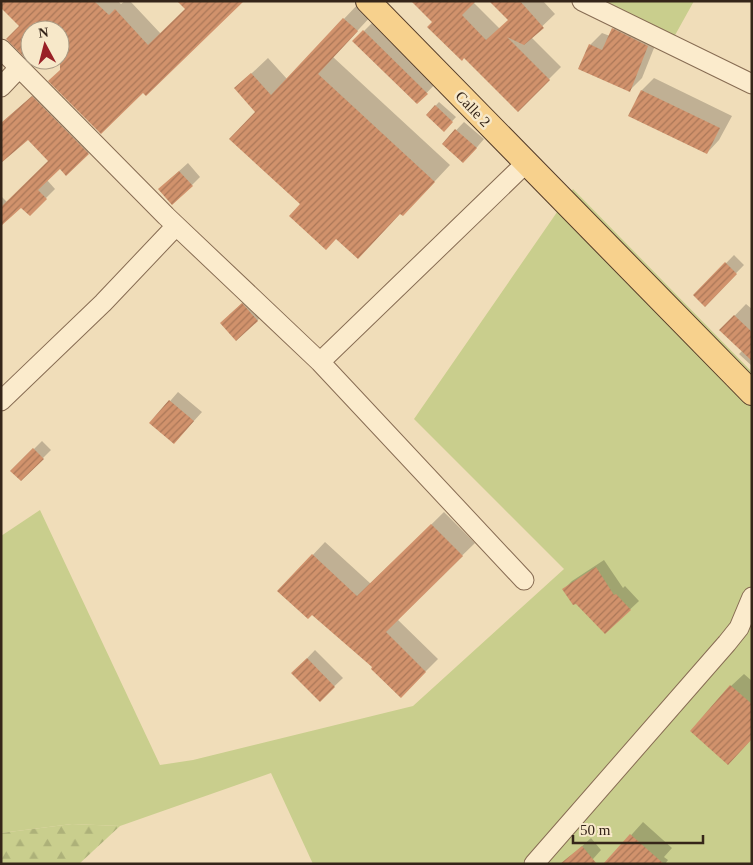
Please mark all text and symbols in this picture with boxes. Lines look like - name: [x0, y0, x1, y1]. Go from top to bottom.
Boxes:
- north arrow: [20, 20, 70, 70]
- text: N: [38, 25, 49, 41]
- street label: Calle 2: [452, 88, 494, 130]
- scale bar: [573, 812, 703, 844]
- text: 50 m: [580, 822, 611, 838]

